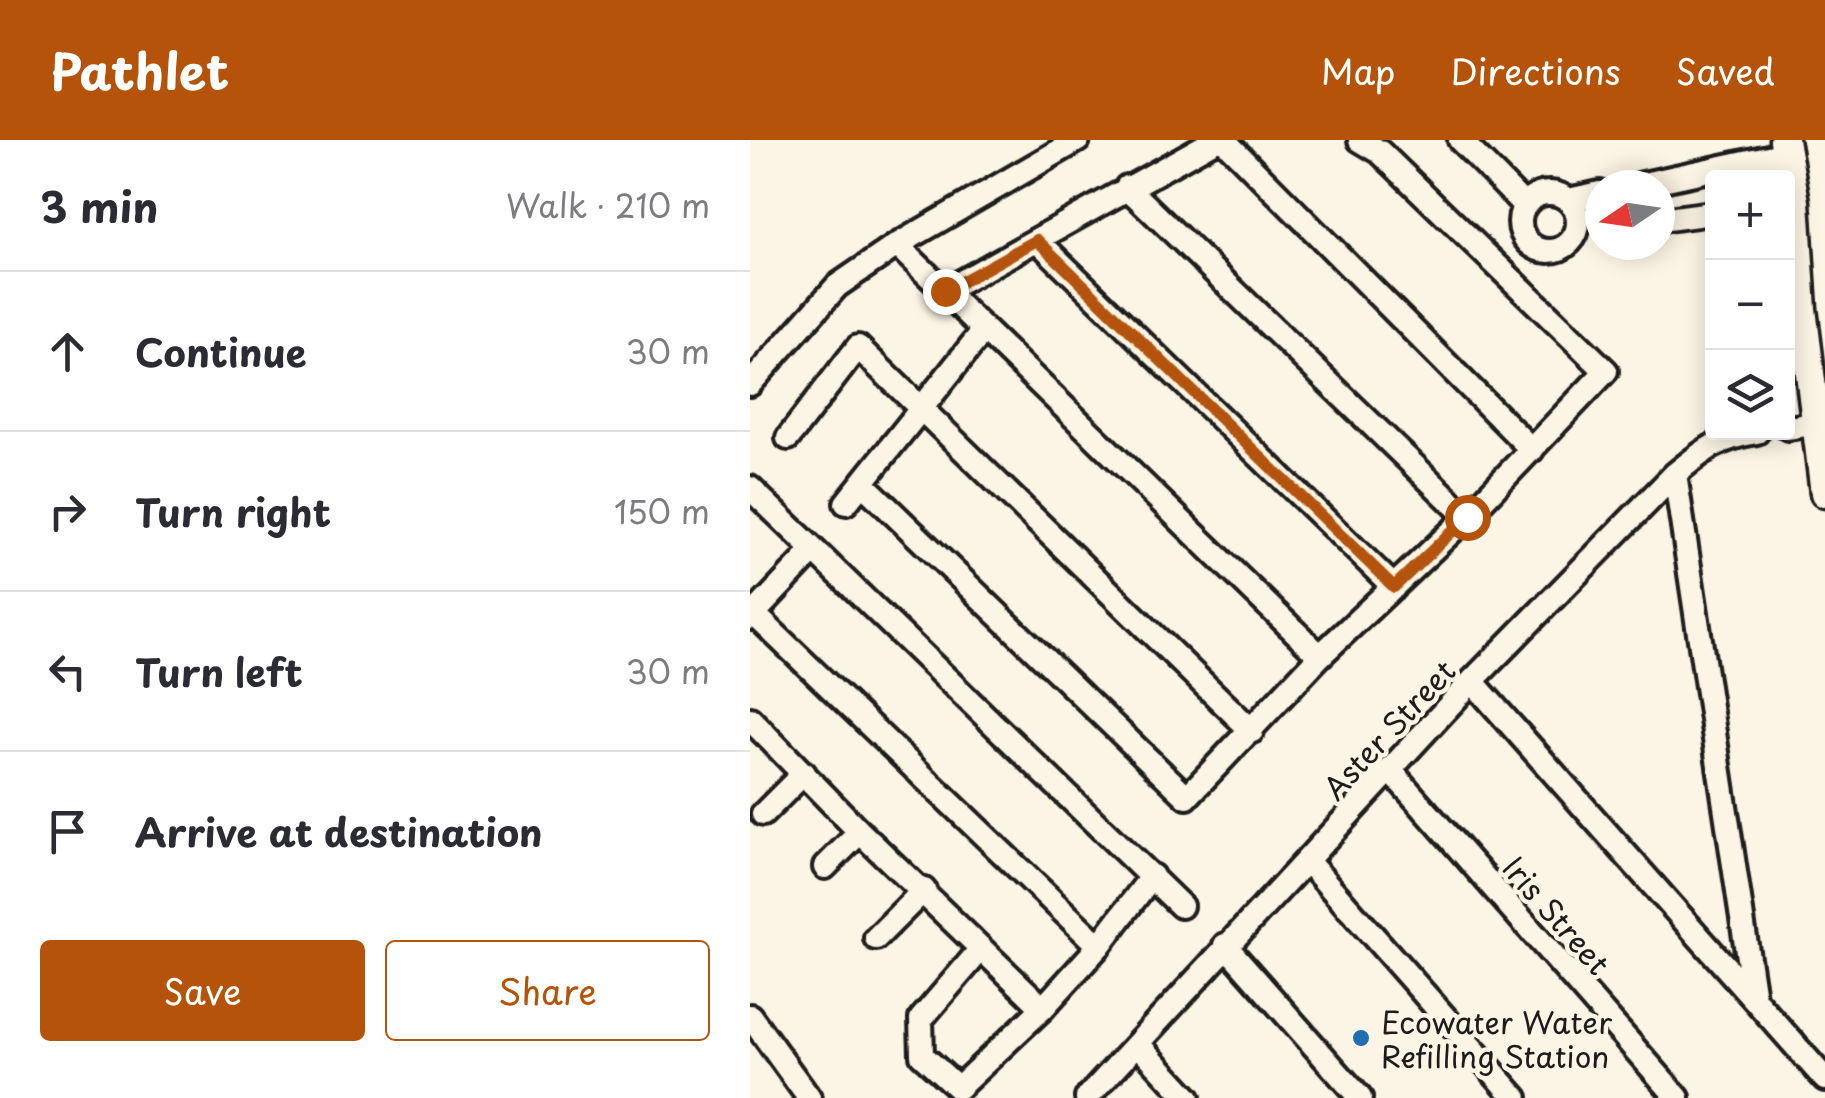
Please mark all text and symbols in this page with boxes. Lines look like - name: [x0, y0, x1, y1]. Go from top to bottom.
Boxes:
- text: Pathlet: [50, 34, 229, 106]
- text: Map: [1321, 44, 1395, 97]
- text: Directions: [1450, 44, 1621, 97]
- text: Saved: [1676, 44, 1775, 97]
- north arrow: [1585, 170, 1675, 260]
- map controls: [1705, 170, 1795, 440]
- button: +: [1705, 170, 1795, 260]
- text: 3 min: [40, 174, 158, 237]
- text: Walk · 210 m: [506, 181, 710, 229]
- button: −: [1705, 260, 1795, 350]
- route end: [923, 269, 969, 315]
- text: Continue: [135, 323, 306, 380]
- icon: ahead: [40, 324, 95, 379]
- text: 30 m: [626, 327, 710, 375]
- button: layers: [1705, 350, 1795, 440]
- text: Turn right: [135, 483, 331, 540]
- icon: right: [40, 484, 95, 539]
- text: 150 m: [614, 487, 710, 535]
- route start: [1445, 495, 1491, 541]
- text: Turn left: [135, 643, 303, 700]
- icon: left: [40, 644, 95, 699]
- text: 30 m: [626, 647, 710, 695]
- street label: Aster Street: [1311, 649, 1465, 809]
- text: Arrive at destination: [135, 803, 543, 860]
- icon: arrive: [40, 804, 95, 859]
- street label: Iris Street: [1493, 846, 1621, 984]
- button: Save: [40, 940, 365, 1041]
- button: Share: [385, 940, 710, 1041]
- place label: Ecowater Water Refilling Station: [1381, 999, 1612, 1078]
- marker: Ecowater Water Refilling Station: [1350, 1027, 1372, 1049]

